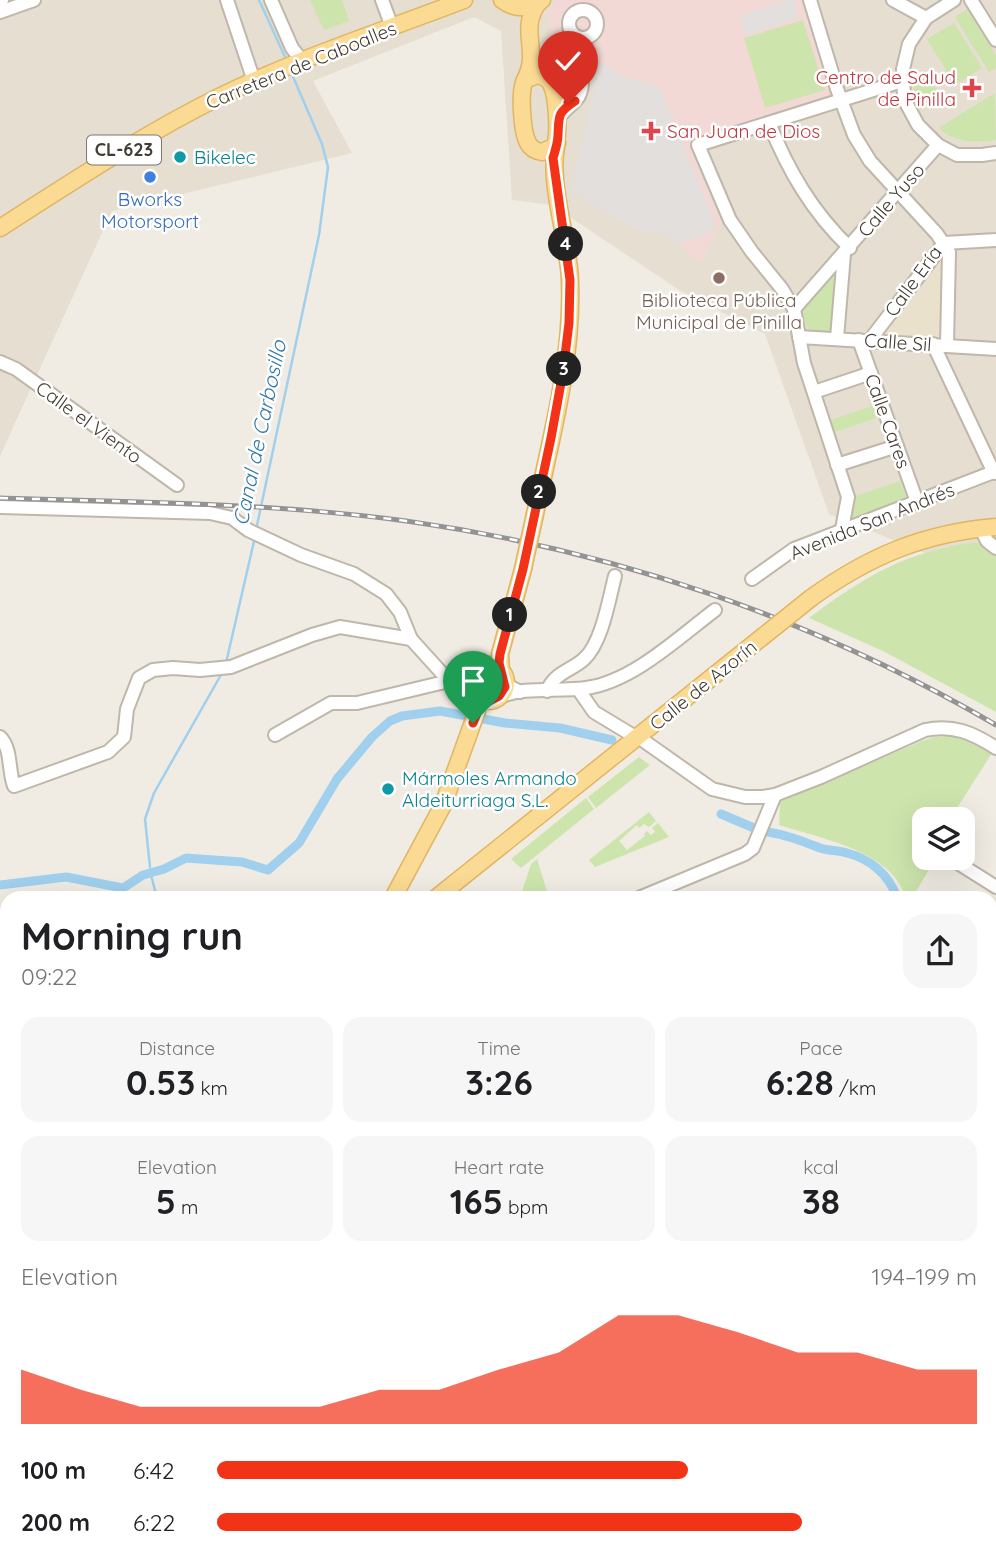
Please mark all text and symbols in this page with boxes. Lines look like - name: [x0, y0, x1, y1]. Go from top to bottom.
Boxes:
- street label: Carretera de Caboalles: [202, 16, 400, 114]
- pin: [538, 31, 598, 103]
- icon: check: [549, 42, 587, 80]
- place label: Centro de Salud de Pinilla: [816, 65, 956, 111]
- marker: Centro de Salud de Pinilla: [962, 78, 982, 98]
- place label: San Juan de Dios: [667, 119, 820, 143]
- marker: San Juan de Dios: [641, 121, 661, 141]
- road number: CL-623: [87, 135, 161, 164]
- place label: Bikelec: [194, 145, 256, 169]
- marker: Bikelec: [172, 149, 188, 165]
- street label: Calle Yuso: [852, 158, 930, 242]
- marker: Bworks Motorsport: [142, 169, 158, 185]
- place label: Bworks Motorsport: [101, 187, 199, 233]
- pin: 4: [548, 226, 584, 262]
- text: 4: [560, 231, 571, 255]
- street label: Calle Ería: [879, 241, 947, 321]
- marker: Biblioteca Pública Municipal de Pinilla: [711, 270, 727, 286]
- place label: Biblioteca Pública Municipal de Pinilla: [636, 288, 802, 334]
- street label: Calle Sil: [863, 328, 933, 356]
- water label: Canal de Carbosillo: [227, 337, 292, 528]
- pin: 3: [546, 352, 582, 386]
- text: 3: [558, 356, 569, 380]
- street label: Calle Cares: [860, 370, 916, 472]
- street label: Calle el Viento: [31, 376, 147, 468]
- pin: 2: [522, 475, 556, 510]
- street label: Avenida San Andrés: [786, 477, 958, 565]
- text: 2: [533, 479, 544, 503]
- pin: 1: [492, 598, 528, 632]
- text: 1: [506, 602, 513, 626]
- street label: Calle de Azorín: [645, 634, 761, 736]
- pin: [443, 651, 503, 723]
- icon: arrive: [454, 662, 492, 700]
- place label: Mármoles Armando Aldeiturriaga S.L.: [402, 766, 577, 812]
- marker: Mármoles Armando Aldeiturriaga S.L.: [380, 781, 396, 797]
- map controls: [912, 807, 975, 870]
- button: layers: [912, 807, 975, 870]
- text: Morning run: [21, 912, 243, 960]
- button: share: [903, 914, 977, 988]
- text: 09:22: [21, 962, 77, 991]
- text: Distance: [139, 1036, 215, 1060]
- text: Time: [477, 1036, 521, 1060]
- text: Pace: [799, 1036, 843, 1060]
- text: 0.53: [126, 1060, 195, 1104]
- text: 3:26: [465, 1060, 533, 1104]
- text: 6:28: [766, 1060, 834, 1104]
- text: km: [195, 1076, 228, 1100]
- text: /km: [834, 1076, 876, 1100]
- text: Elevation: [137, 1155, 217, 1179]
- text: Heart rate: [454, 1155, 544, 1179]
- text: kcal: [803, 1155, 839, 1179]
- text: 5: [156, 1179, 176, 1223]
- text: 165: [450, 1179, 503, 1223]
- text: 38: [802, 1179, 840, 1223]
- text: m: [176, 1195, 198, 1219]
- text: bpm: [503, 1195, 548, 1219]
- text: Elevation: [21, 1262, 118, 1291]
- text: 194–199 m: [871, 1262, 977, 1291]
- text: 100 m: [21, 1456, 86, 1485]
- text: 6:42: [133, 1456, 175, 1485]
- text: 200 m: [21, 1508, 90, 1537]
- text: 6:22: [133, 1508, 175, 1537]

